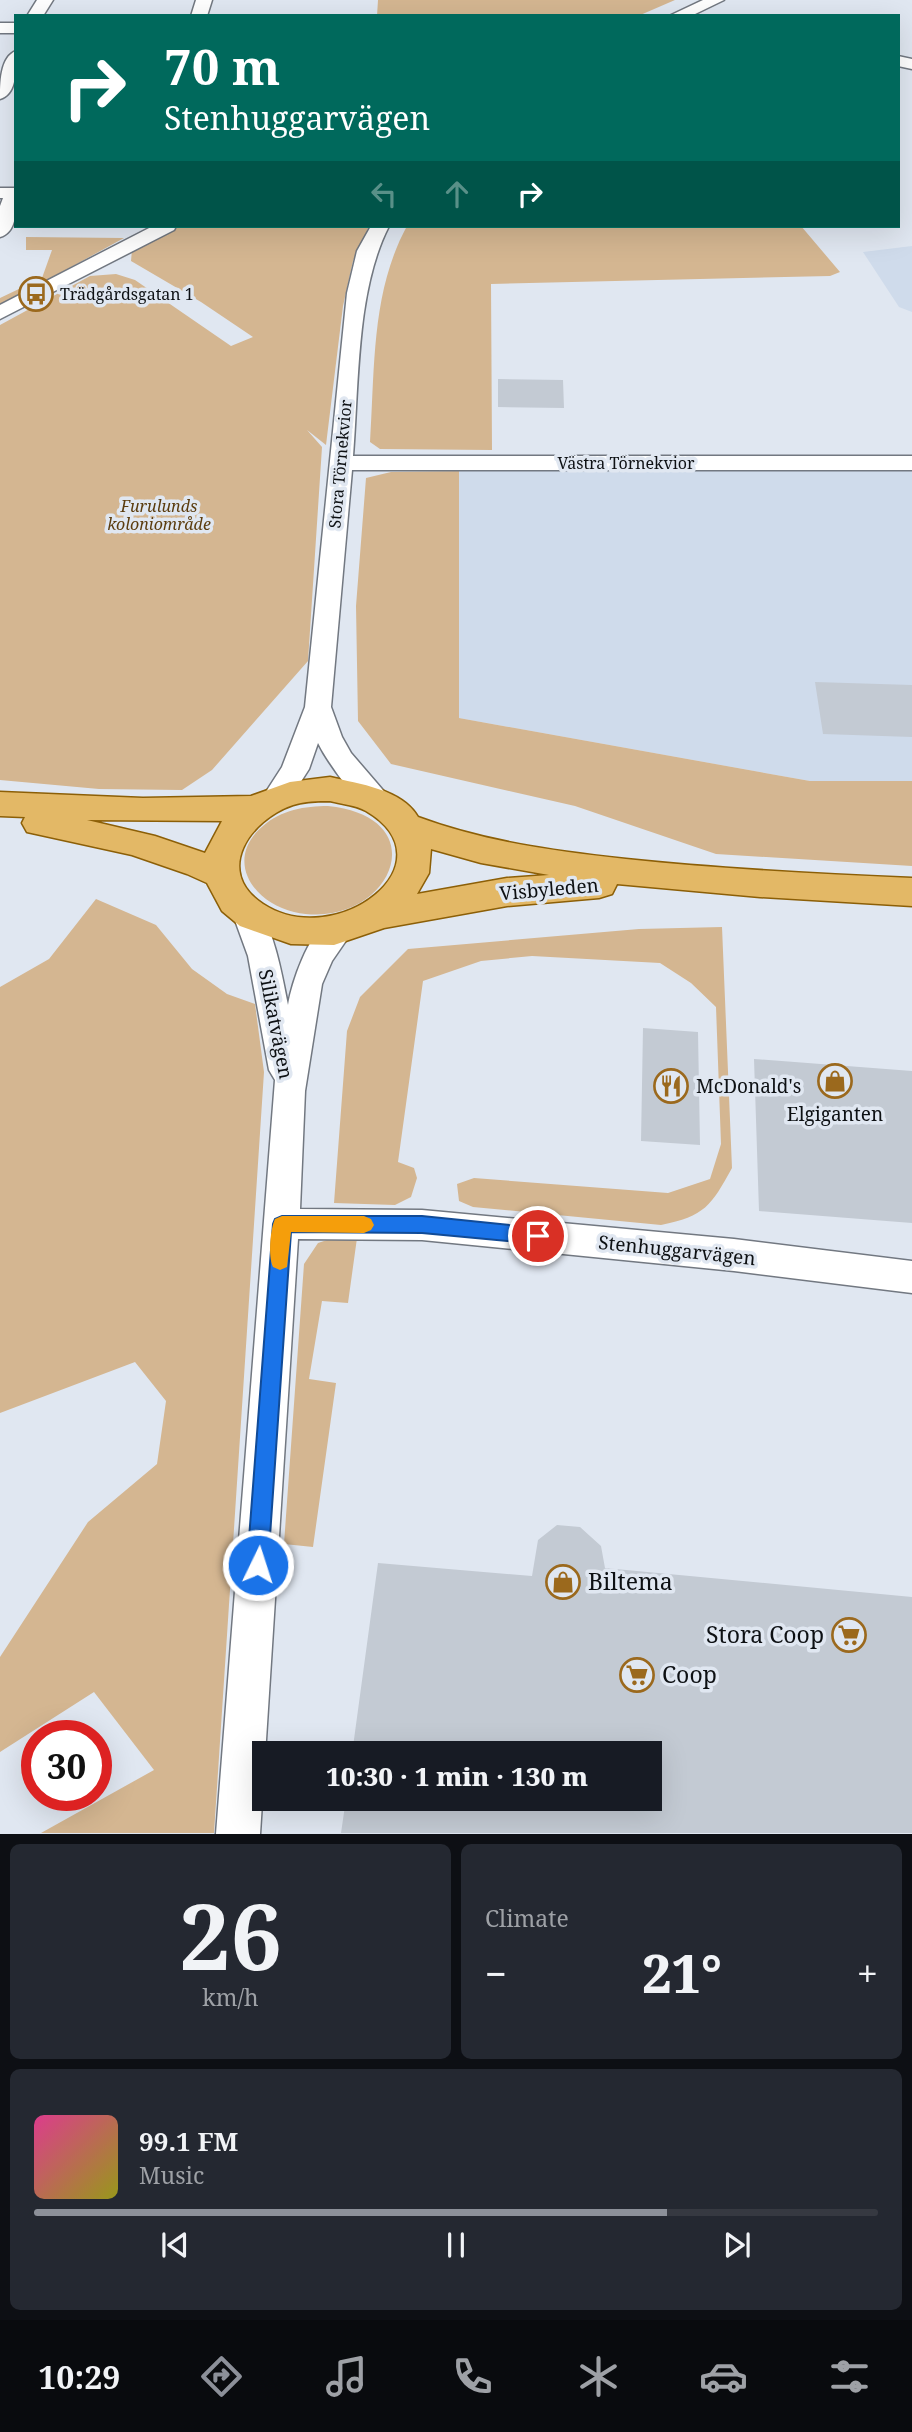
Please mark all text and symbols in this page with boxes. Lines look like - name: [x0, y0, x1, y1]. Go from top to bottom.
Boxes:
- text: 70 m: [164, 33, 280, 99]
- icon: right: [49, 42, 140, 133]
- text: Stenhuggarvägen: [164, 96, 430, 139]
- icon: left: [365, 175, 403, 213]
- icon: ahead: [438, 175, 476, 213]
- icon: right: [511, 175, 549, 213]
- bus stop icon: Trädgårdsgatan 1: [17, 275, 55, 313]
- place label: Trädgårdsgatan 1: [60, 283, 194, 305]
- street label: Stora Törnekvior: [323, 398, 357, 529]
- street label: Västra Törnekvior: [557, 452, 695, 474]
- park label: Furulunds koloniområde: [107, 495, 211, 535]
- street label: Visbyleden: [498, 872, 600, 906]
- street label: Silikatvägen: [253, 967, 299, 1081]
- shop icon: Elgiganten: [816, 1062, 854, 1100]
- restaurant icon: McDonald's: [652, 1067, 690, 1105]
- place label: McDonald's: [696, 1073, 801, 1099]
- place label: Elgiganten: [787, 1101, 883, 1127]
- pin: [508, 1206, 568, 1266]
- icon: arrive: [519, 1217, 557, 1255]
- street label: Stenhuggarvägen: [597, 1229, 757, 1271]
- position arrow: [221, 1528, 295, 1602]
- shop icon: Biltema: [544, 1563, 582, 1601]
- place label: Biltema: [588, 1565, 673, 1597]
- supermarket icon: Stora Coop: [830, 1616, 868, 1654]
- place label: Stora Coop: [706, 1618, 824, 1650]
- supermarket icon: Coop: [618, 1656, 656, 1694]
- place label: Coop: [662, 1658, 717, 1690]
- speed limit sign: 30: [21, 1720, 112, 1811]
- text: 10:30 · 1 min · 130 m: [326, 1758, 588, 1794]
- text: 26: [179, 1873, 282, 1997]
- text: Climate: [485, 1902, 569, 1934]
- text: 21°: [642, 1937, 722, 2008]
- text: −: [485, 1947, 507, 1999]
- text: +: [857, 1947, 878, 1999]
- text: km/h: [202, 1981, 259, 2013]
- text: 99.1 FM: [139, 2123, 238, 2159]
- text: Music: [139, 2159, 204, 2191]
- icon: previous: [156, 2226, 194, 2264]
- icon: pause: [437, 2226, 475, 2264]
- icon: next: [718, 2226, 756, 2264]
- icon: directions: [197, 2352, 246, 2401]
- icon: music: [322, 2352, 371, 2401]
- icon: phone: [448, 2352, 497, 2401]
- icon: climate: [574, 2352, 623, 2401]
- icon: car: [699, 2352, 748, 2401]
- icon: filters: [825, 2352, 874, 2401]
- text: 10:29: [38, 2355, 120, 2398]

